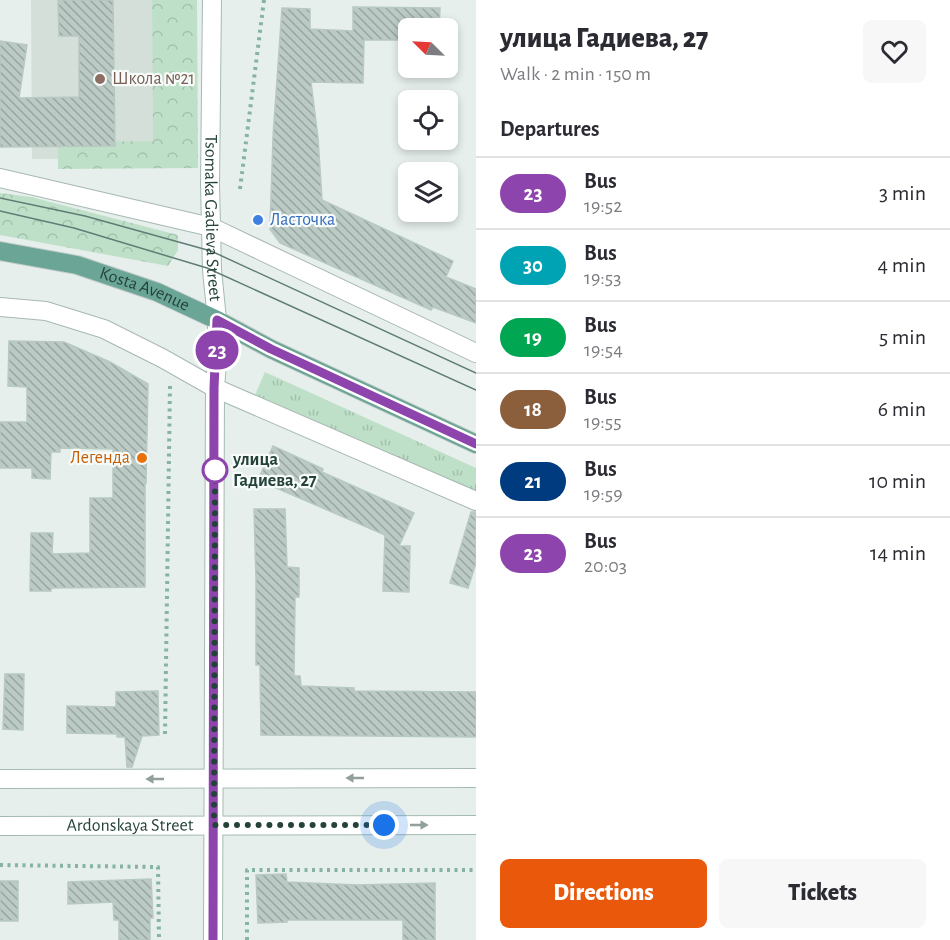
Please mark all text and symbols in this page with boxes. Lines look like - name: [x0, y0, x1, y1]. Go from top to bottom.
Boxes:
- north arrow: [398, 18, 458, 78]
- map controls: [398, 18, 458, 222]
- button: heart: [863, 20, 926, 83]
- text: улица Гадиева, 27: [500, 25, 708, 53]
- text: Walk · 2 min · 150 m: [500, 64, 651, 84]
- place label: Школа №21: [112, 70, 195, 88]
- marker: Школа №21: [93, 72, 107, 86]
- button: locate: [398, 90, 458, 150]
- text: Departures: [500, 118, 600, 140]
- street label: Tsomaka Gadieva Street: [201, 134, 224, 302]
- button: layers: [398, 162, 458, 222]
- text: Bus: [584, 170, 617, 192]
- text: 3 min: [879, 182, 926, 204]
- text: 23: [524, 183, 542, 204]
- text: 19:52: [584, 196, 622, 216]
- place label: Ласточка: [270, 211, 335, 229]
- marker: Ласточка: [251, 213, 265, 227]
- text: Bus: [584, 242, 617, 264]
- text: 4 min: [878, 254, 926, 276]
- text: 30: [523, 255, 543, 276]
- street label: Kosta Avenue: [97, 264, 192, 315]
- text: 19:53: [584, 268, 621, 288]
- text: Bus: [584, 314, 617, 336]
- text: 5 min: [879, 326, 926, 348]
- text: 19: [524, 327, 542, 348]
- line badge: 23: [190, 330, 244, 370]
- text: 23: [208, 340, 226, 361]
- text: 19:54: [584, 340, 623, 360]
- text: Bus: [584, 386, 617, 408]
- text: 6 min: [878, 398, 926, 420]
- text: 18: [524, 399, 542, 420]
- text: 19:55: [584, 412, 622, 432]
- place label: Легенда: [70, 449, 130, 467]
- marker: Легенда: [135, 451, 149, 465]
- place label: улица Гадиева, 27: [232, 451, 317, 490]
- marker: улица Гадиева, 27: [202, 457, 228, 483]
- text: Bus: [584, 458, 617, 480]
- text: 10 min: [869, 470, 926, 492]
- text: 21: [524, 471, 542, 492]
- text: 19:59: [584, 484, 623, 504]
- text: Bus: [584, 530, 617, 552]
- text: 14 min: [870, 542, 926, 564]
- text: 23: [524, 543, 542, 564]
- text: 20:03: [584, 556, 627, 576]
- one-way arrow: [345, 773, 364, 783]
- one-way arrow: [146, 774, 165, 784]
- your location: [369, 810, 399, 840]
- street label: Ardonskaya Street: [66, 817, 194, 835]
- one-way arrow: [410, 820, 429, 830]
- button: Directions: [500, 859, 707, 928]
- button: Tickets: [719, 859, 926, 928]

